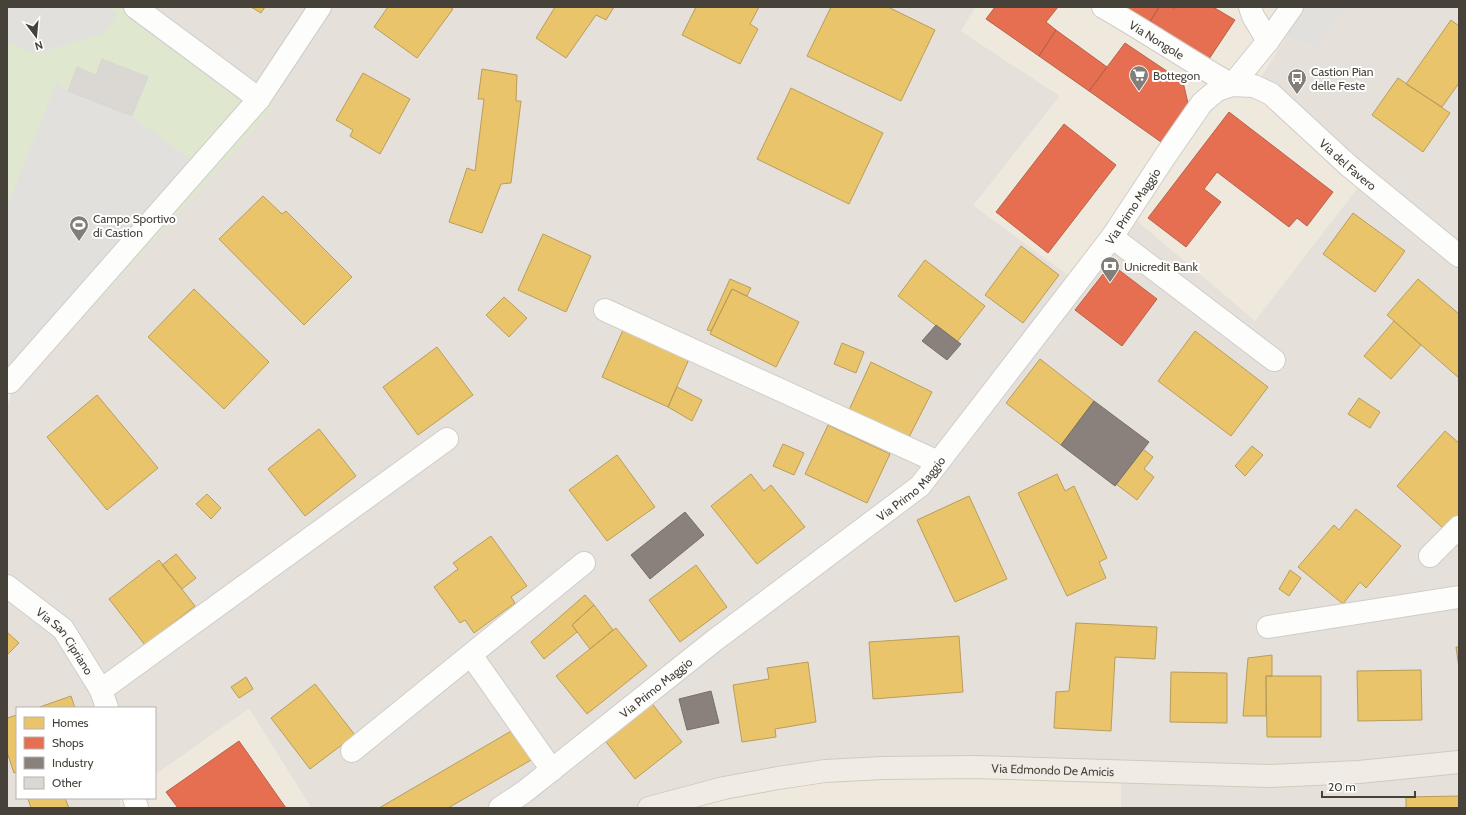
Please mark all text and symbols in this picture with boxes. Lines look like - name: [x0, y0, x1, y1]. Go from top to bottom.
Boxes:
- north arrow: [16, 16, 56, 56]
- street label: Via Nongole: [1127, 17, 1187, 62]
- text: N: [33, 38, 44, 53]
- supermarket icon: Bottegon: [1128, 64, 1150, 92]
- place label: Castion Pian delle Feste: [1311, 64, 1374, 93]
- bus stop icon: Castion Pian delle Feste: [1286, 67, 1308, 95]
- place label: Bottegon: [1153, 68, 1200, 83]
- street label: Via del Favero: [1317, 135, 1380, 193]
- street label: Via Primo Maggio: [1102, 164, 1163, 247]
- place label: Campo Sportivo di Castion: [93, 211, 176, 240]
- sports icon: Campo Sportivo di Castion: [68, 214, 90, 242]
- bank icon: Unicredit Bank: [1099, 255, 1121, 283]
- place label: Unicredit Bank: [1124, 259, 1199, 274]
- street label: Via Primo Maggio: [873, 453, 948, 524]
- street label: Via San Cipriano: [34, 604, 97, 678]
- street label: Via Primo Maggio: [616, 654, 695, 721]
- legend: [16, 707, 156, 799]
- text: Homes: [52, 715, 89, 730]
- text: Shops: [52, 735, 84, 750]
- text: Industry: [52, 755, 93, 770]
- street label: Via Edmondo De Amicis: [991, 760, 1114, 779]
- scale bar: [1322, 773, 1415, 799]
- text: Other: [52, 775, 82, 790]
- text: 20 m: [1328, 779, 1356, 794]

